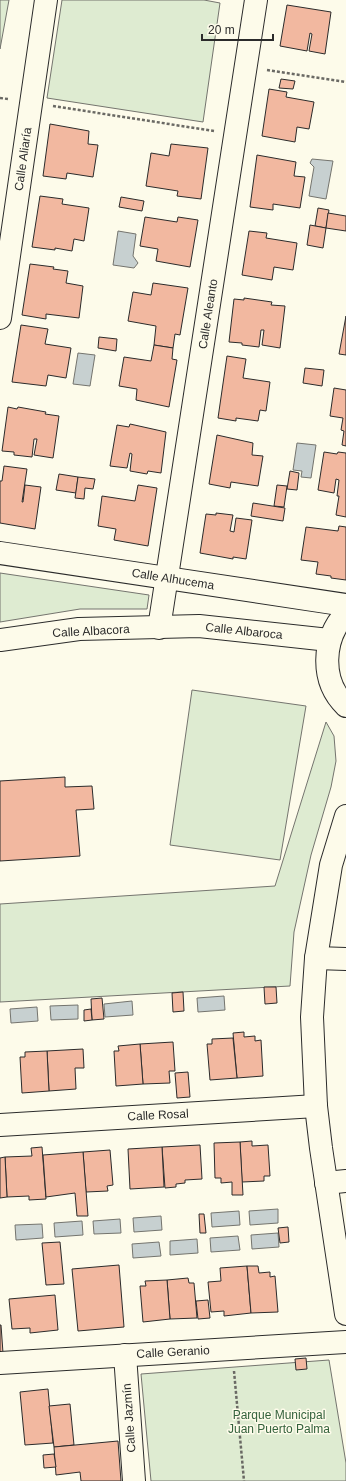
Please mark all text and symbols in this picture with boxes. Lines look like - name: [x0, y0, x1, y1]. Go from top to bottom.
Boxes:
- scale bar: [202, 16, 273, 42]
- text: 20 m: [208, 23, 235, 37]
- street label: Calle Aliaría: [12, 126, 34, 192]
- street label: Calle Aleanto: [196, 278, 220, 350]
- street label: Calle Alhucema: [131, 566, 216, 592]
- street label: Calle Albaroca: [205, 620, 284, 642]
- street label: Calle Albacora: [52, 622, 130, 640]
- street label: Calle Rosal: [127, 1106, 189, 1124]
- street label: Calle Geranio: [136, 1343, 210, 1361]
- street label: Calle Jazmín: [120, 1383, 138, 1453]
- park label: Parque Municipal Juan Puerto Palma: [228, 1408, 330, 1436]

